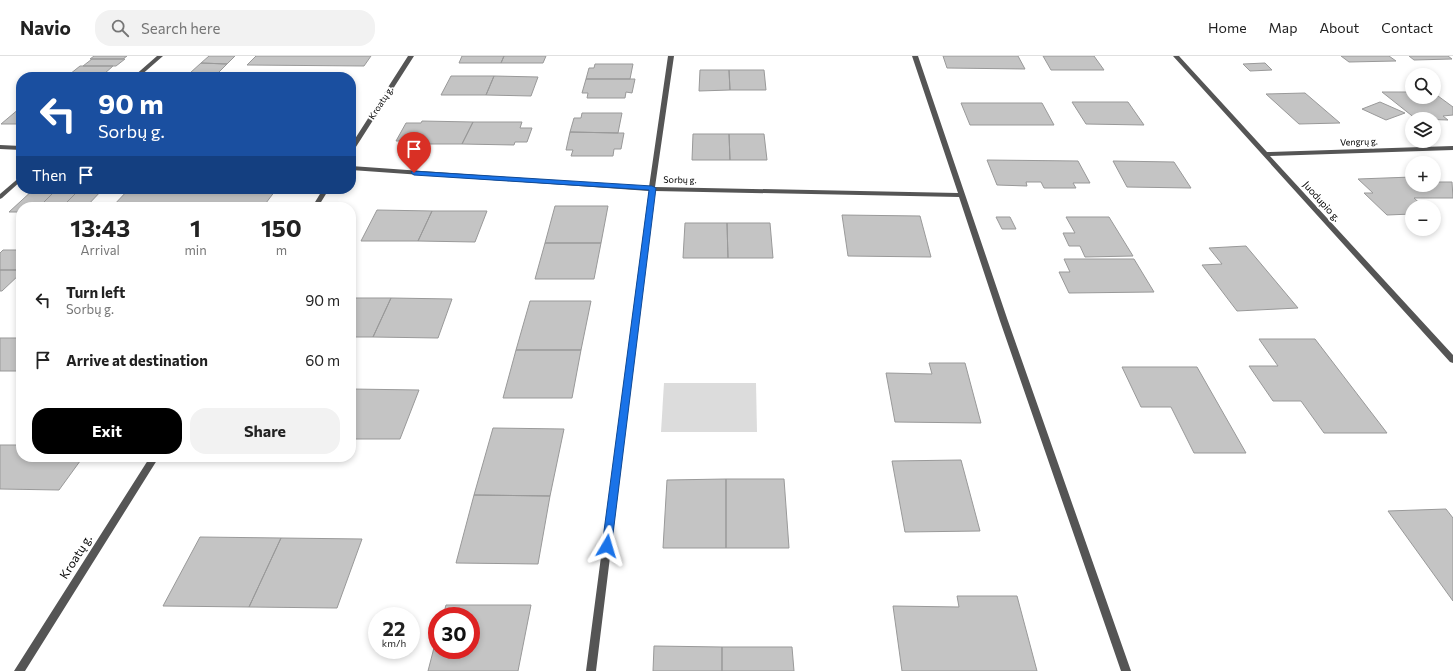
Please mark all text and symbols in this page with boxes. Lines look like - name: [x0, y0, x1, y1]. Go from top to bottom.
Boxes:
- search box: [95, 10, 375, 46]
- text: Navio: [20, 16, 71, 39]
- icon: search: [109, 17, 131, 39]
- text: Search here: [141, 19, 220, 37]
- text: Home: [1208, 19, 1247, 36]
- text: Map: [1269, 19, 1297, 36]
- text: About: [1319, 19, 1359, 36]
- text: Contact: [1381, 19, 1433, 36]
- map controls: [1405, 68, 1441, 236]
- button: search: [1405, 68, 1441, 104]
- street label: Kroatų g.: [366, 84, 395, 121]
- text: 90 m: [98, 86, 164, 120]
- icon: left: [32, 88, 84, 140]
- button: layers: [1405, 112, 1441, 148]
- text: Sorbų g.: [98, 120, 165, 142]
- pin: [397, 132, 431, 173]
- street label: Vengrų g.: [1340, 135, 1378, 148]
- icon: arrive: [403, 138, 425, 160]
- button: +: [1405, 156, 1441, 192]
- icon: arrive: [75, 164, 97, 186]
- text: Then: [32, 166, 67, 184]
- street label: Sorbų g.: [663, 174, 697, 185]
- street label: Juodupio g.: [1301, 178, 1343, 224]
- button: −: [1405, 200, 1441, 236]
- text: 13:43: [70, 213, 130, 242]
- text: 1: [190, 213, 201, 242]
- text: 150: [261, 213, 302, 242]
- text: Arrival: [81, 242, 120, 258]
- text: min: [184, 242, 207, 258]
- text: m: [276, 242, 287, 258]
- text: Turn left: [66, 283, 125, 301]
- icon: left: [32, 289, 54, 311]
- text: 90 m: [305, 291, 340, 309]
- text: Sorbų g.: [66, 301, 114, 317]
- icon: arrive: [32, 349, 54, 371]
- text: Arrive at destination: [66, 351, 208, 369]
- text: 60 m: [305, 351, 340, 369]
- button: Exit: [32, 408, 182, 454]
- button: Share: [190, 408, 340, 454]
- position arrow: [586, 525, 628, 567]
- street label: Kroatų g.: [56, 532, 94, 581]
- speed limit sign: 30: [428, 607, 480, 659]
- text: 22: [383, 616, 405, 640]
- text: km/h: [382, 637, 406, 649]

